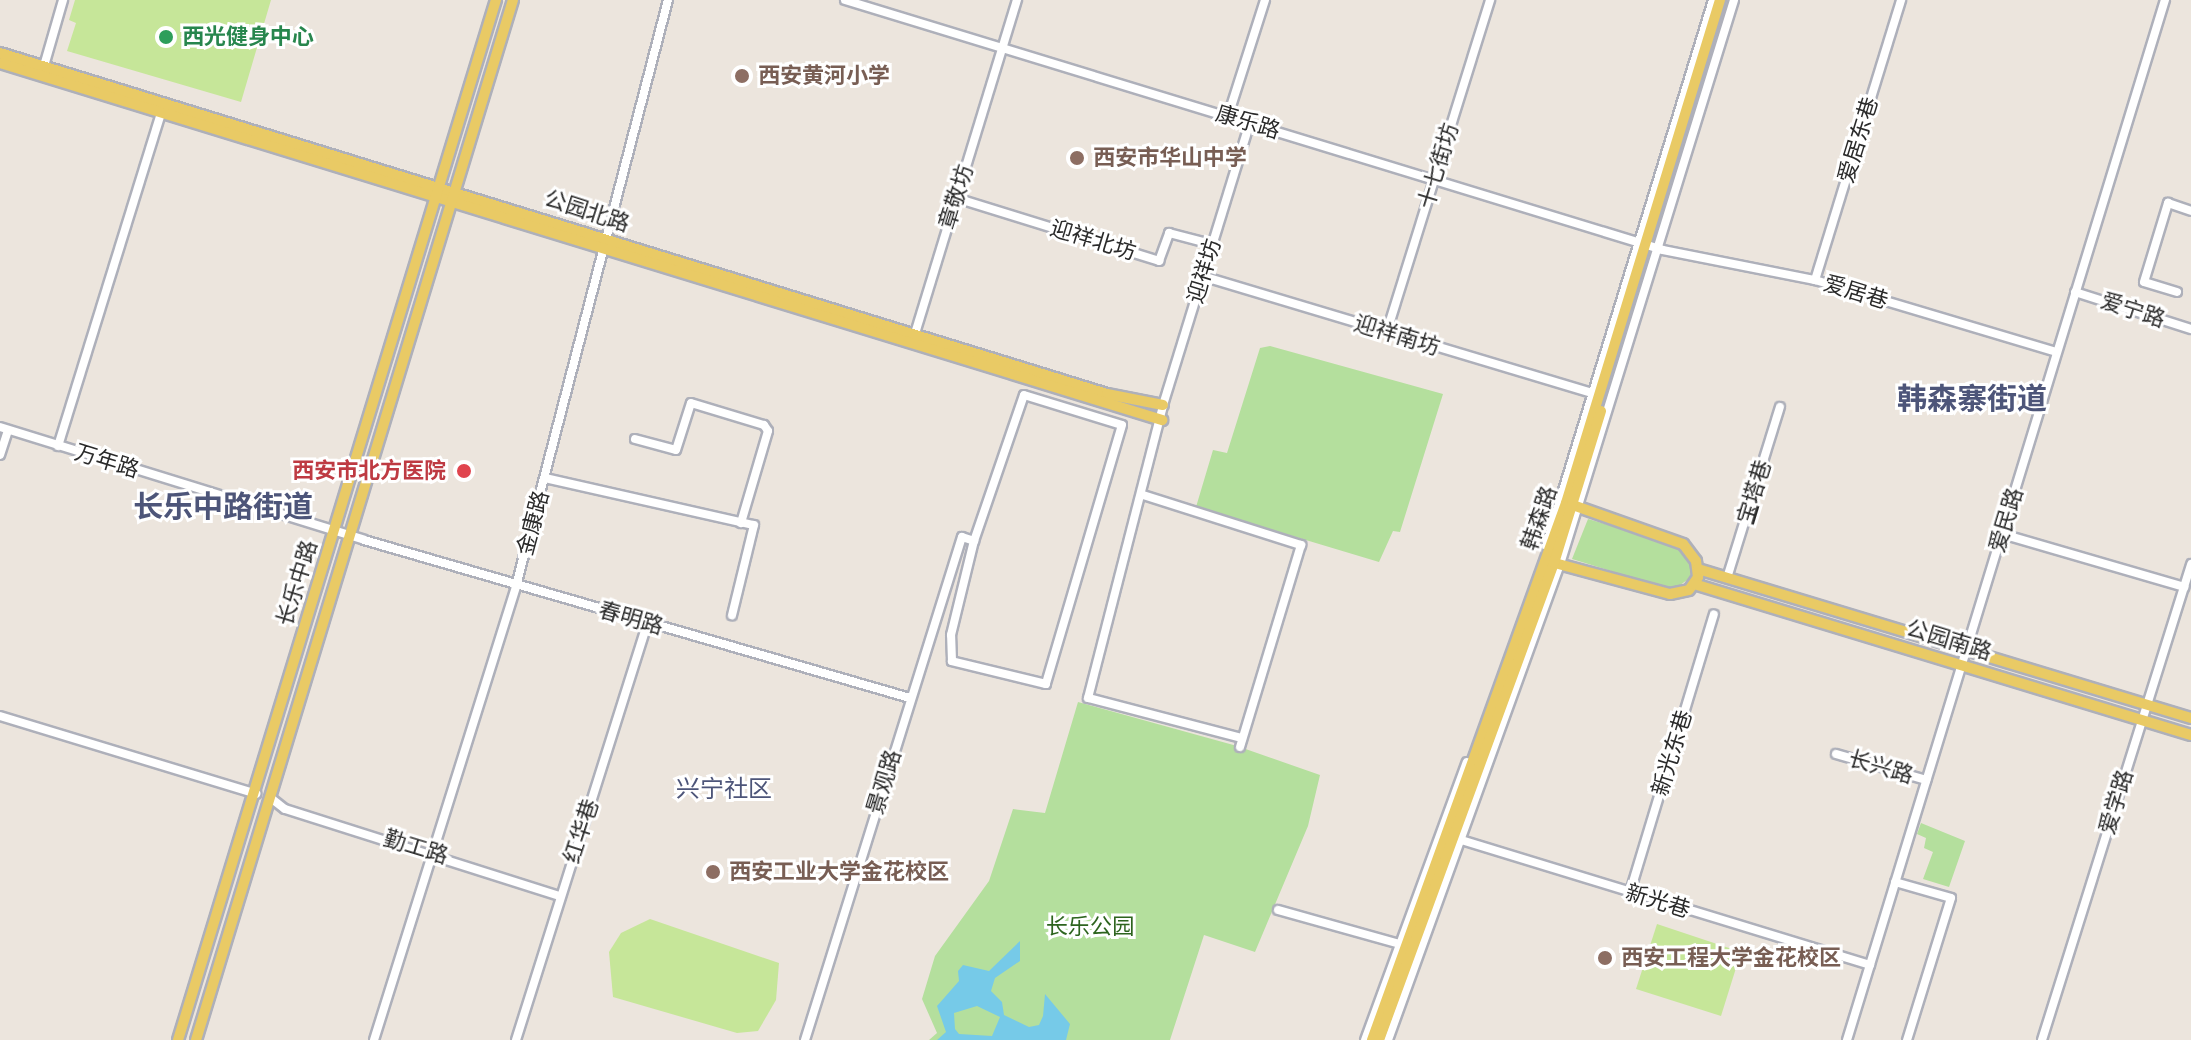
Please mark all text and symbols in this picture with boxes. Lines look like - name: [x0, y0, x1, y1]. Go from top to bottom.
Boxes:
- place label: 西光健身中心: [182, 24, 314, 50]
- marker: 西光健身中心: [157, 28, 175, 46]
- place label: 西安黄河小学: [758, 63, 890, 89]
- marker: 西安黄河小学: [733, 67, 751, 85]
- street label: 爱居东巷: [1833, 94, 1883, 186]
- street label: 康乐路: [1213, 100, 1283, 144]
- street label: 十七街坊: [1413, 120, 1463, 212]
- place label: 西安市华山中学: [1093, 145, 1247, 171]
- marker: 西安市华山中学: [1068, 149, 1086, 167]
- street label: 章敬坊: [934, 162, 978, 232]
- street label: 公园北路: [541, 185, 633, 237]
- street label: 迎祥北坊: [1047, 215, 1139, 265]
- street label: 迎祥坊: [1182, 236, 1226, 306]
- street label: 爱居巷: [1821, 270, 1891, 314]
- street label: 爱宁路: [2098, 287, 2168, 333]
- street label: 迎祥南坊: [1351, 310, 1443, 360]
- district label: 韩森寨街道: [1897, 381, 2047, 417]
- street label: 万年路: [72, 439, 142, 483]
- street label: 宝塔巷: [1732, 457, 1776, 527]
- place label: 西安市北方医院: [292, 458, 446, 484]
- marker: 西安市北方医院: [453, 460, 475, 482]
- street label: 韩森路: [1516, 483, 1562, 553]
- street label: 爱民路: [1984, 485, 2028, 555]
- street label: 金康路: [512, 488, 554, 558]
- district label: 长乐中路街道: [133, 489, 313, 525]
- street label: 长乐中路: [272, 537, 322, 629]
- street label: 春明路: [596, 596, 666, 640]
- street label: 公园南路: [1903, 615, 1995, 665]
- street label: 新光东巷: [1647, 707, 1697, 799]
- street label: 长兴路: [1846, 745, 1916, 789]
- street label: 景观路: [862, 747, 906, 817]
- street label: 爱学路: [2094, 767, 2138, 837]
- district label: 兴宁社区: [676, 775, 772, 803]
- street label: 红华巷: [558, 796, 604, 866]
- street label: 勤工路: [381, 825, 451, 869]
- place label: 西安工业大学金花校区: [729, 859, 949, 885]
- marker: 西安工业大学金花校区: [704, 863, 722, 881]
- street label: 新光巷: [1623, 879, 1693, 923]
- park label: 长乐公园: [1046, 914, 1134, 940]
- place label: 西安工程大学金花校区: [1621, 945, 1841, 971]
- marker: 西安工程大学金花校区: [1596, 949, 1614, 967]

